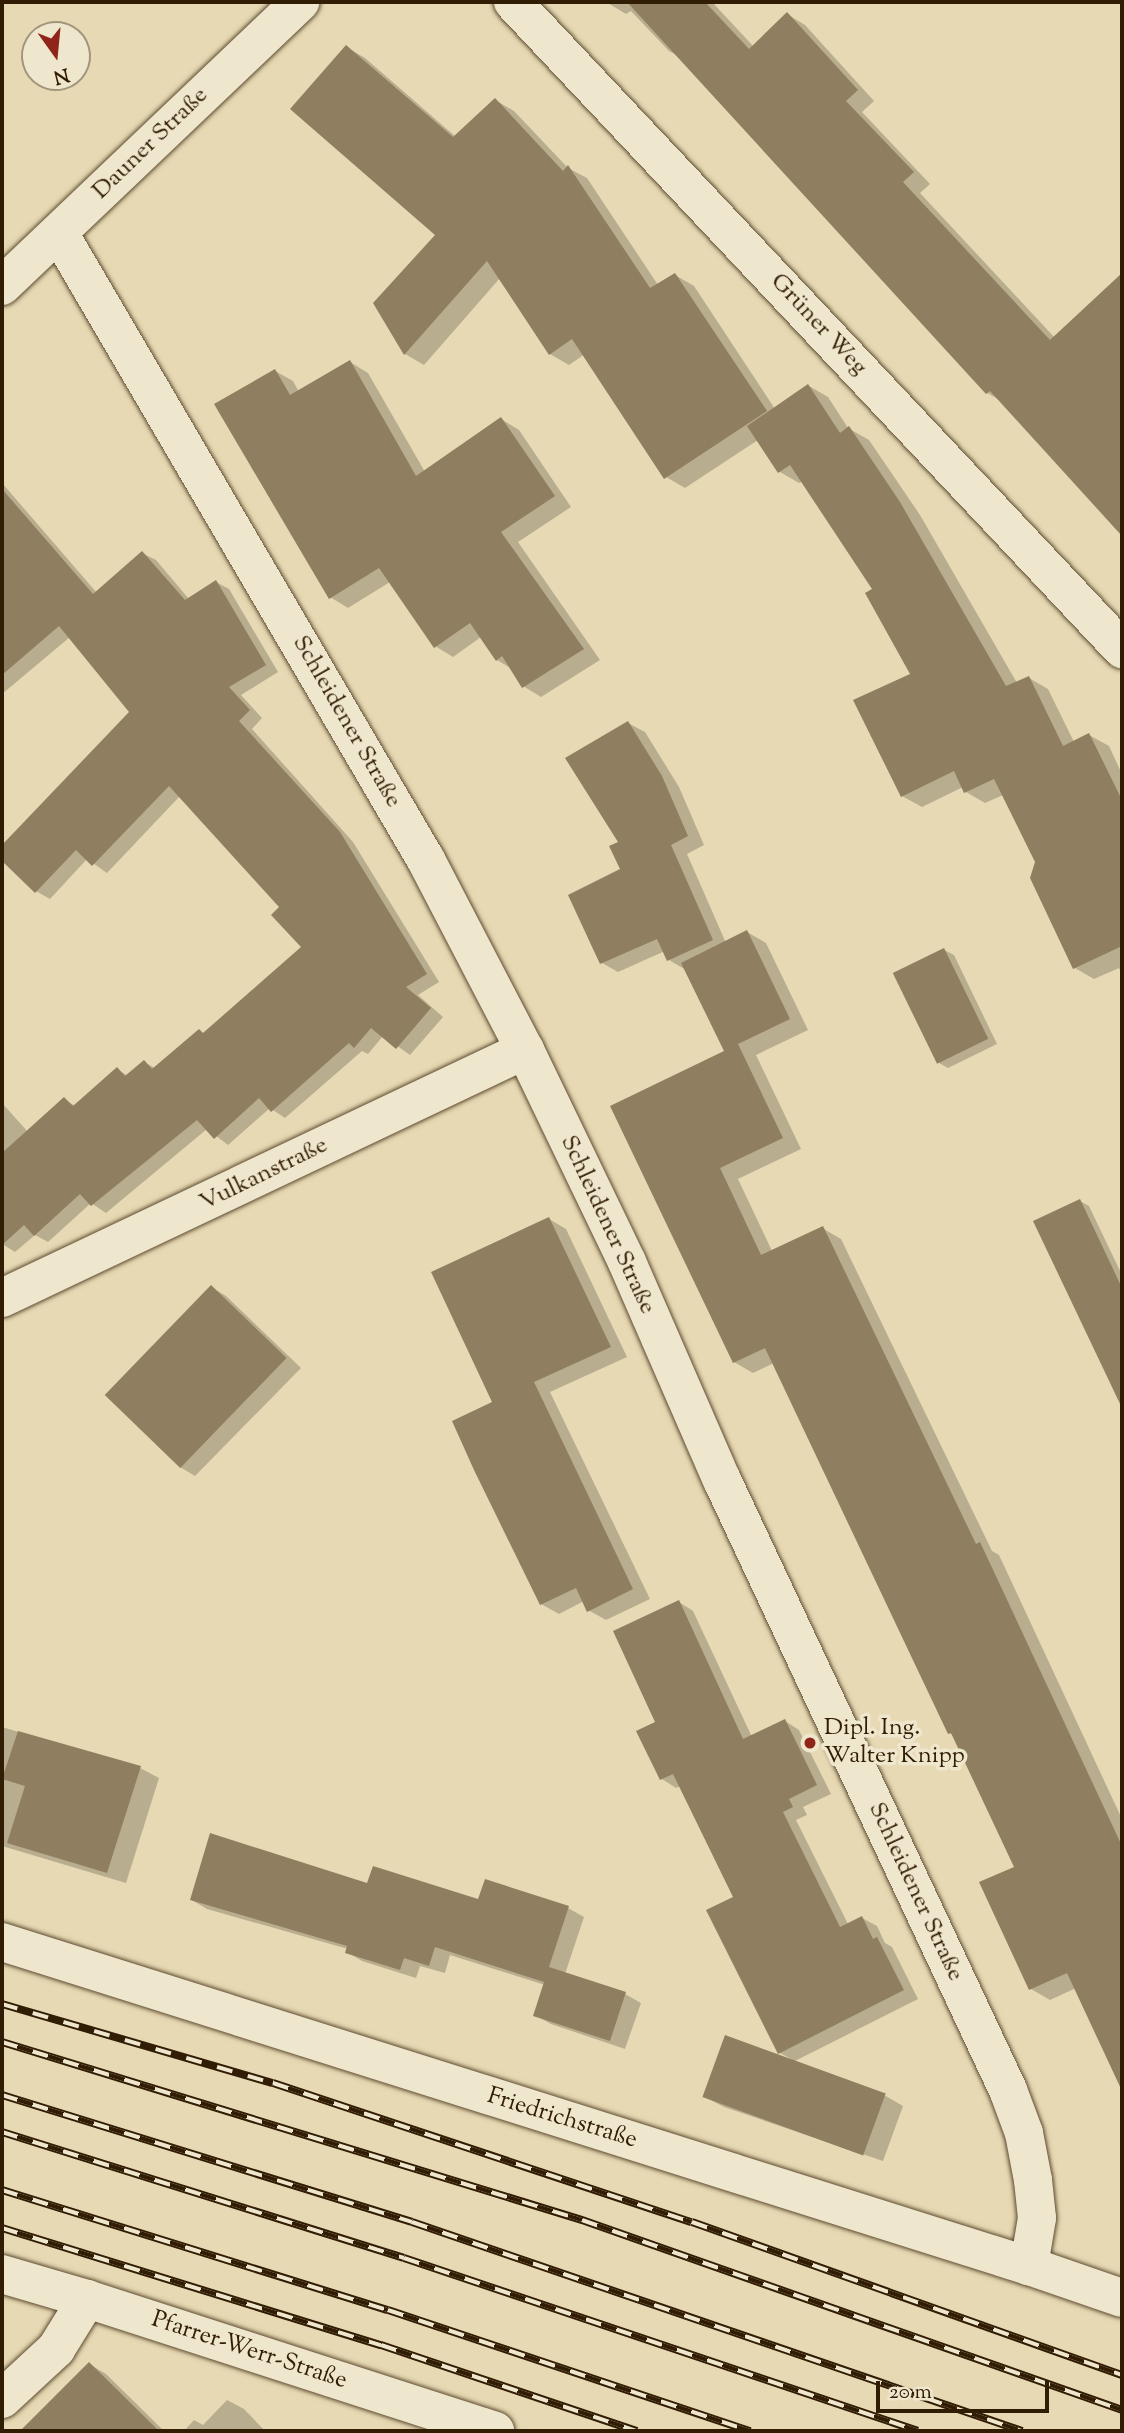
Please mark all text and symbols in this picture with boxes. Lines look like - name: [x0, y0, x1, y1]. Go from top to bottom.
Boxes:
- north arrow: [21, 21, 91, 91]
- text: N: [50, 60, 72, 90]
- street label: Dauner Straße: [87, 82, 215, 206]
- street label: Grüner Weg: [764, 268, 872, 382]
- street label: Schleidener Straße: [285, 631, 407, 813]
- street label: Schleidener Straße: [553, 1131, 661, 1319]
- street label: Vulkanstraße: [195, 1132, 333, 1218]
- place label: Dipl. Ing. Walter Knipp: [824, 1715, 965, 1771]
- marker: Dipl. Ing. Walter Knipp: [802, 1735, 818, 1751]
- street label: Schleidener Straße: [861, 1798, 969, 1986]
- street label: Friedrichstraße: [484, 2083, 640, 2155]
- street label: Pfarrer-Werr-Straße: [148, 2306, 350, 2396]
- scale bar: [879, 2366, 1052, 2410]
- text: 20 m: [889, 2378, 932, 2408]

